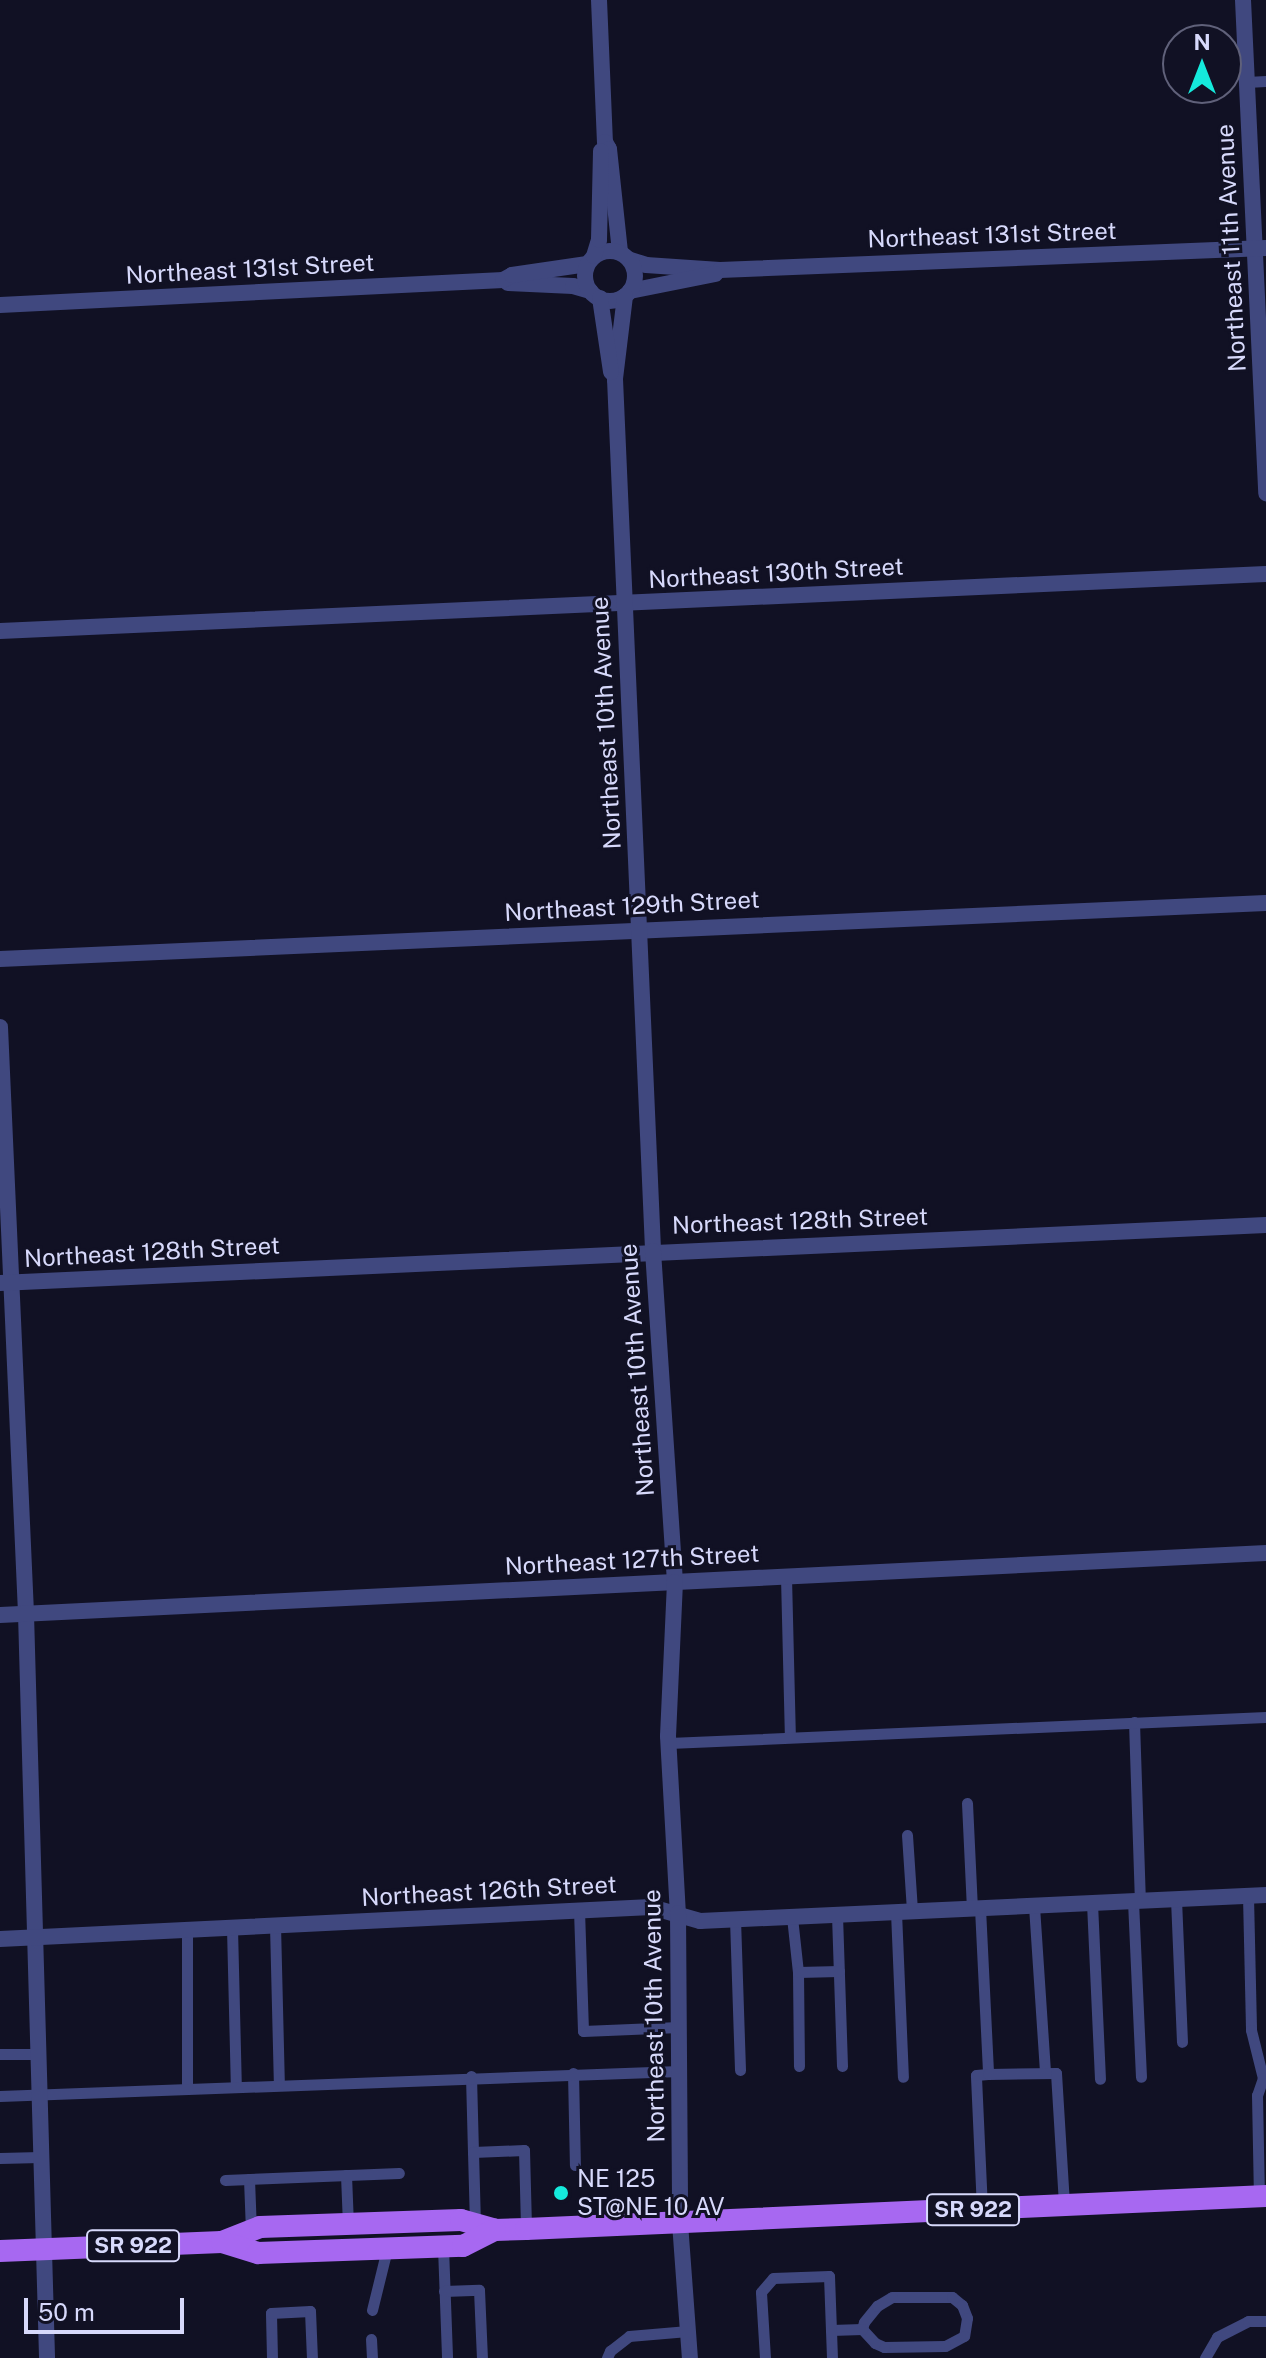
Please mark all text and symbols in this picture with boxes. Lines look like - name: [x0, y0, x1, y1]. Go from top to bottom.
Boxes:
- north arrow: [1162, 24, 1242, 104]
- text: N: [1193, 29, 1211, 55]
- street label: Northeast 11th Avenue: [1210, 123, 1252, 373]
- street label: Northeast 131st Street: [867, 216, 1117, 254]
- street label: Northeast 131st Street: [125, 248, 375, 290]
- street label: Northeast 130th Street: [647, 552, 905, 594]
- street label: Northeast 10th Avenue: [585, 596, 627, 850]
- street label: Northeast 129th Street: [504, 885, 760, 927]
- street label: Northeast 128th Street: [672, 1202, 928, 1240]
- street label: Northeast 128th Street: [23, 1231, 281, 1273]
- street label: Northeast 10th Avenue: [614, 1243, 660, 1497]
- street label: Northeast 127th Street: [504, 1539, 760, 1581]
- street label: Northeast 126th Street: [361, 1870, 617, 1912]
- street label: Northeast 10th Avenue: [637, 1889, 671, 2143]
- place label: NE 125 ST@NE 10 AV: [577, 2165, 725, 2221]
- marker: NE 125 ST@NE 10 AV: [552, 2184, 570, 2202]
- road number: SR 922: [925, 2192, 1021, 2228]
- road number: SR 922: [85, 2228, 181, 2264]
- scale bar: [28, 2282, 188, 2332]
- text: 50 m: [38, 2298, 95, 2326]

